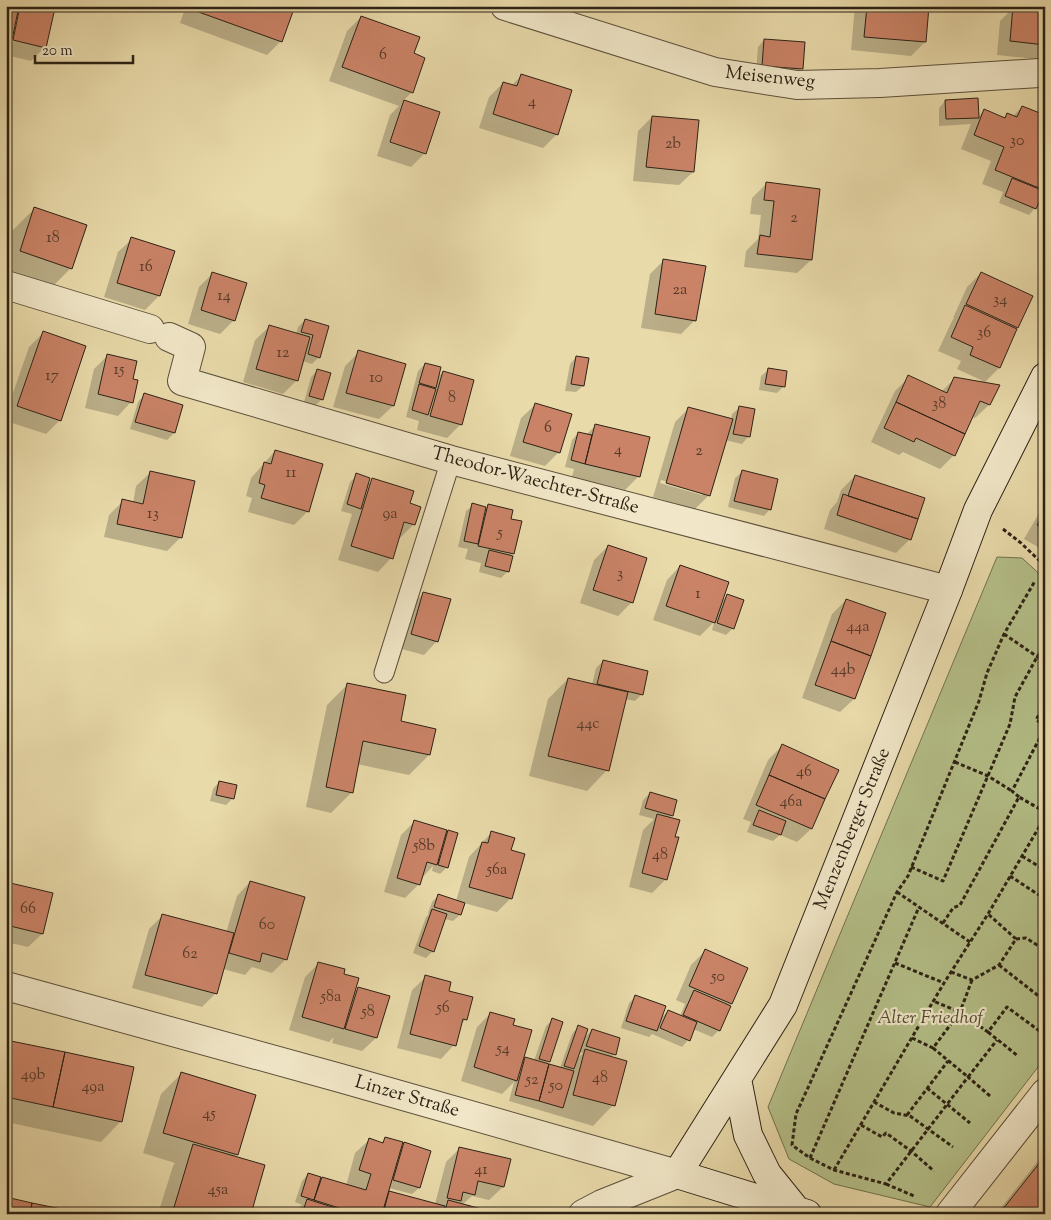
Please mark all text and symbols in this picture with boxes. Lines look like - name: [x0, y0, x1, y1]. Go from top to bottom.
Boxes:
- scale bar: [35, 32, 132, 64]
- text: 20 m: [42, 41, 73, 62]
- house number: 6: [379, 44, 387, 67]
- street label: Meisenweg: [724, 60, 816, 96]
- house number: 4: [528, 91, 536, 114]
- house number: 30: [1010, 130, 1024, 153]
- house number: 2b: [665, 133, 681, 156]
- house number: 2: [790, 207, 798, 230]
- house number: 18: [46, 227, 60, 250]
- house number: 16: [139, 256, 153, 279]
- house number: 2a: [673, 279, 688, 302]
- house number: 14: [217, 285, 231, 308]
- house number: 34: [993, 289, 1007, 312]
- house number: 36: [977, 322, 991, 345]
- house number: 12: [277, 342, 290, 365]
- house number: 15: [114, 359, 125, 382]
- house number: 17: [45, 365, 59, 388]
- house number: 10: [369, 367, 383, 390]
- house number: 8: [448, 387, 456, 410]
- house number: 38: [932, 393, 946, 416]
- house number: 6: [544, 417, 552, 440]
- house number: 4: [614, 439, 622, 462]
- street label: Theodor-Waechter-Straße: [428, 440, 642, 522]
- house number: 2: [695, 440, 703, 463]
- house number: 11: [286, 462, 297, 485]
- house number: 13: [147, 503, 159, 526]
- house number: 9a: [382, 503, 398, 526]
- house number: 5: [496, 522, 503, 545]
- house number: 3: [617, 563, 623, 586]
- house number: 1: [695, 583, 701, 606]
- house number: 44a: [846, 616, 870, 639]
- house number: 44b: [831, 659, 856, 682]
- house number: 44c: [576, 713, 600, 736]
- street label: Menzenberger Straße: [808, 744, 898, 914]
- house number: 46: [796, 761, 812, 784]
- house number: 46a: [779, 791, 803, 814]
- house number: 58b: [412, 835, 435, 858]
- house number: 48: [652, 844, 668, 867]
- house number: 56a: [486, 859, 508, 882]
- house number: 66: [20, 898, 36, 921]
- house number: 60: [259, 914, 275, 937]
- house number: 62: [182, 943, 198, 966]
- house number: 50: [710, 966, 725, 989]
- house number: 58a: [320, 986, 342, 1009]
- house number: 56: [435, 997, 450, 1020]
- house number: 58: [360, 1001, 375, 1024]
- park label: Alter Friedhof: [877, 1005, 985, 1032]
- house number: 54: [495, 1038, 510, 1061]
- house number: 49b: [21, 1064, 45, 1087]
- house number: 48: [592, 1067, 608, 1090]
- street label: Linzer Straße: [351, 1069, 463, 1125]
- house number: 52: [525, 1069, 539, 1092]
- house number: 50: [548, 1075, 563, 1098]
- house number: 49a: [81, 1076, 105, 1099]
- house number: 45: [202, 1103, 216, 1126]
- house number: 41: [474, 1159, 488, 1182]
- house number: 45a: [208, 1179, 229, 1202]

